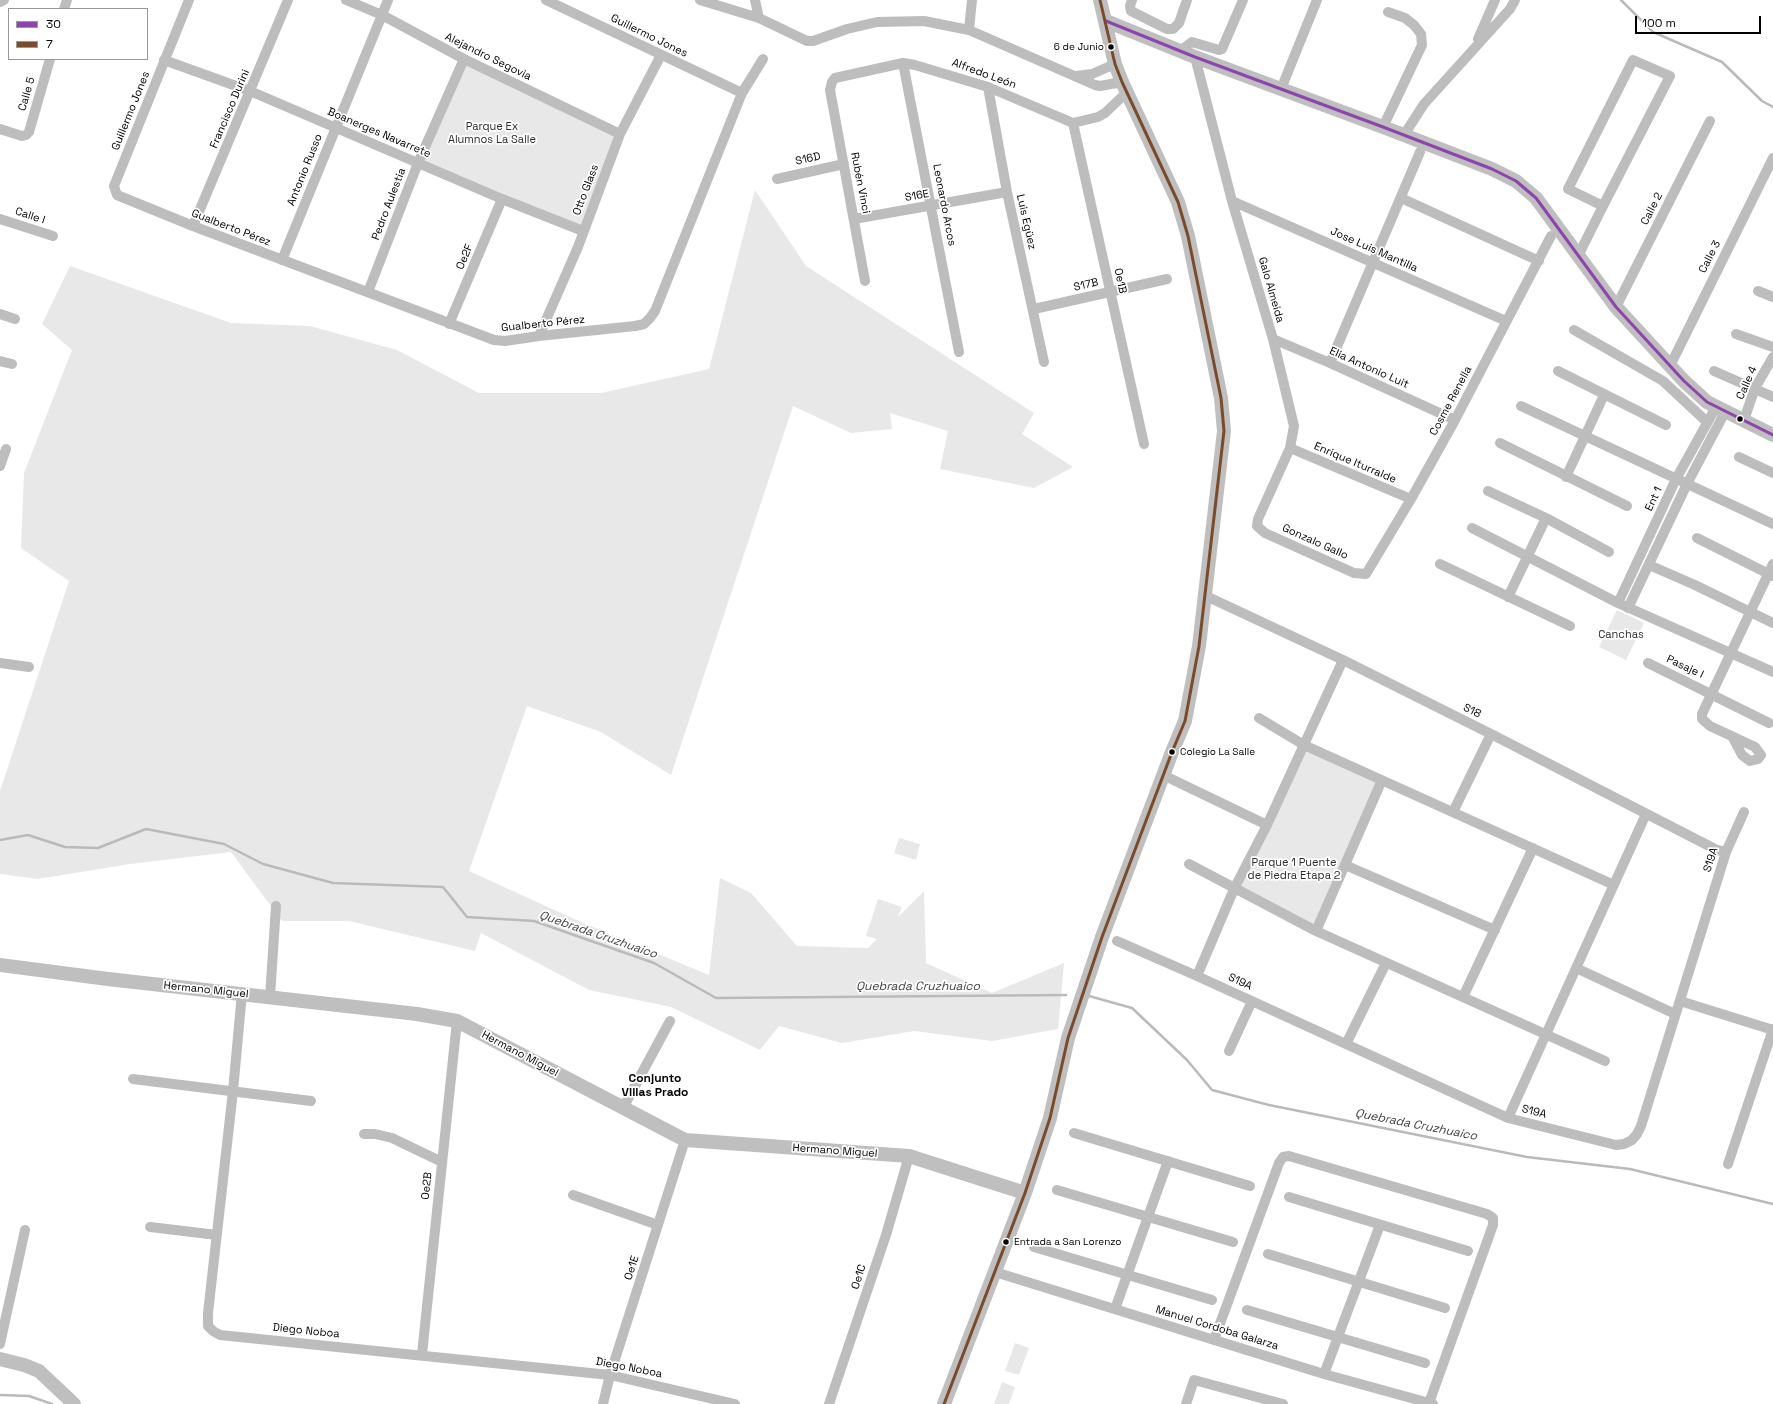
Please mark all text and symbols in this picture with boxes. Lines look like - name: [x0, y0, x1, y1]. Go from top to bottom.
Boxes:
- legend: [8, 8, 148, 60]
- scale bar: [1637, 8, 1763, 34]
- street label: Guillermo Jones: [608, 12, 690, 60]
- text: 100 m: [1642, 15, 1676, 31]
- text: 30: [46, 16, 61, 32]
- street label: Alejandro Segovia: [443, 30, 533, 84]
- text: 7: [46, 36, 53, 52]
- place label: 6 de Junio: [1054, 41, 1104, 53]
- marker: 6 de Junio: [1106, 42, 1116, 52]
- street label: Alfredo León: [950, 56, 1018, 92]
- street label: Francisco Durini: [207, 68, 253, 150]
- street label: Guillermo Jones: [109, 70, 153, 152]
- street label: Calle 5: [16, 76, 38, 112]
- street label: Boanerges Navarrete: [325, 105, 433, 161]
- park label: Parque Ex Alumnos La Salle: [448, 120, 536, 146]
- street label: Antonio Russo: [285, 132, 325, 208]
- street label: S16D: [794, 150, 822, 168]
- street label: Rubén Vinci: [848, 151, 872, 215]
- street label: Otto Glass: [570, 163, 602, 217]
- street label: Leonardo Arcos: [930, 163, 958, 247]
- street label: Pedro Aulestia: [369, 166, 409, 242]
- street label: S16E: [904, 187, 930, 205]
- street label: Calle 2: [1638, 191, 1666, 227]
- street label: Luis Egüez: [1013, 193, 1039, 251]
- street label: Calle I: [13, 205, 47, 227]
- street label: Gualberto Pérez: [189, 207, 273, 249]
- street label: Jose Luis Mantilla: [1328, 225, 1420, 275]
- street label: Calle 3: [1696, 239, 1724, 275]
- street label: Oe2F: [454, 242, 476, 272]
- street label: Galo Almeida: [1255, 256, 1287, 324]
- street label: Oe1B: [1111, 267, 1129, 295]
- street label: S17B: [1072, 276, 1100, 294]
- street label: Gualberto Pérez: [500, 313, 586, 335]
- street label: Elia Antonio Luit: [1327, 345, 1411, 391]
- street label: Cosme Renella: [1427, 364, 1475, 438]
- street label: Calle 4: [1734, 364, 1760, 402]
- unlabelled marker: [1735, 414, 1745, 424]
- street label: Enrique Iturralde: [1312, 440, 1398, 486]
- street label: Ent 1: [1643, 485, 1665, 513]
- street label: Gonzalo Gallo: [1280, 522, 1350, 562]
- park label: Canchas: [1598, 628, 1644, 642]
- street label: Pasaje I: [1664, 653, 1706, 681]
- street label: S18: [1461, 701, 1483, 721]
- place label: Colegio La Salle: [1180, 746, 1255, 758]
- marker: Colegio La Salle: [1167, 747, 1177, 757]
- street label: S19A: [1701, 846, 1721, 874]
- park label: Parque 1 Puente de Piedra Etapa 2: [1248, 856, 1340, 882]
- water label: Quebrada Cruzhuaico: [537, 908, 659, 962]
- street label: S19A: [1226, 971, 1254, 993]
- street label: Hermano Miguel: [163, 979, 249, 1001]
- water label: Quebrada Cruzhuaico: [856, 980, 980, 994]
- street label: Hermano Miguel: [479, 1028, 561, 1080]
- district label: Conjunto Villas Prado: [622, 1072, 688, 1100]
- street label: S19A: [1520, 1103, 1548, 1121]
- water label: Quebrada Cruzhuaico: [1354, 1106, 1478, 1144]
- street label: Hermano Miguel: [792, 1141, 878, 1161]
- street label: Oe2B: [419, 1171, 435, 1201]
- place label: Entrada a San Lorenzo: [1014, 1236, 1122, 1248]
- marker: Entrada a San Lorenzo: [1001, 1237, 1011, 1247]
- street label: Oe1E: [622, 1254, 642, 1282]
- street label: Oe1C: [849, 1263, 869, 1291]
- street label: Manuel Cordoba Galarza: [1154, 1303, 1280, 1353]
- street label: Diego Noboa: [272, 1321, 340, 1341]
- street label: Diego Noboa: [595, 1355, 663, 1381]

